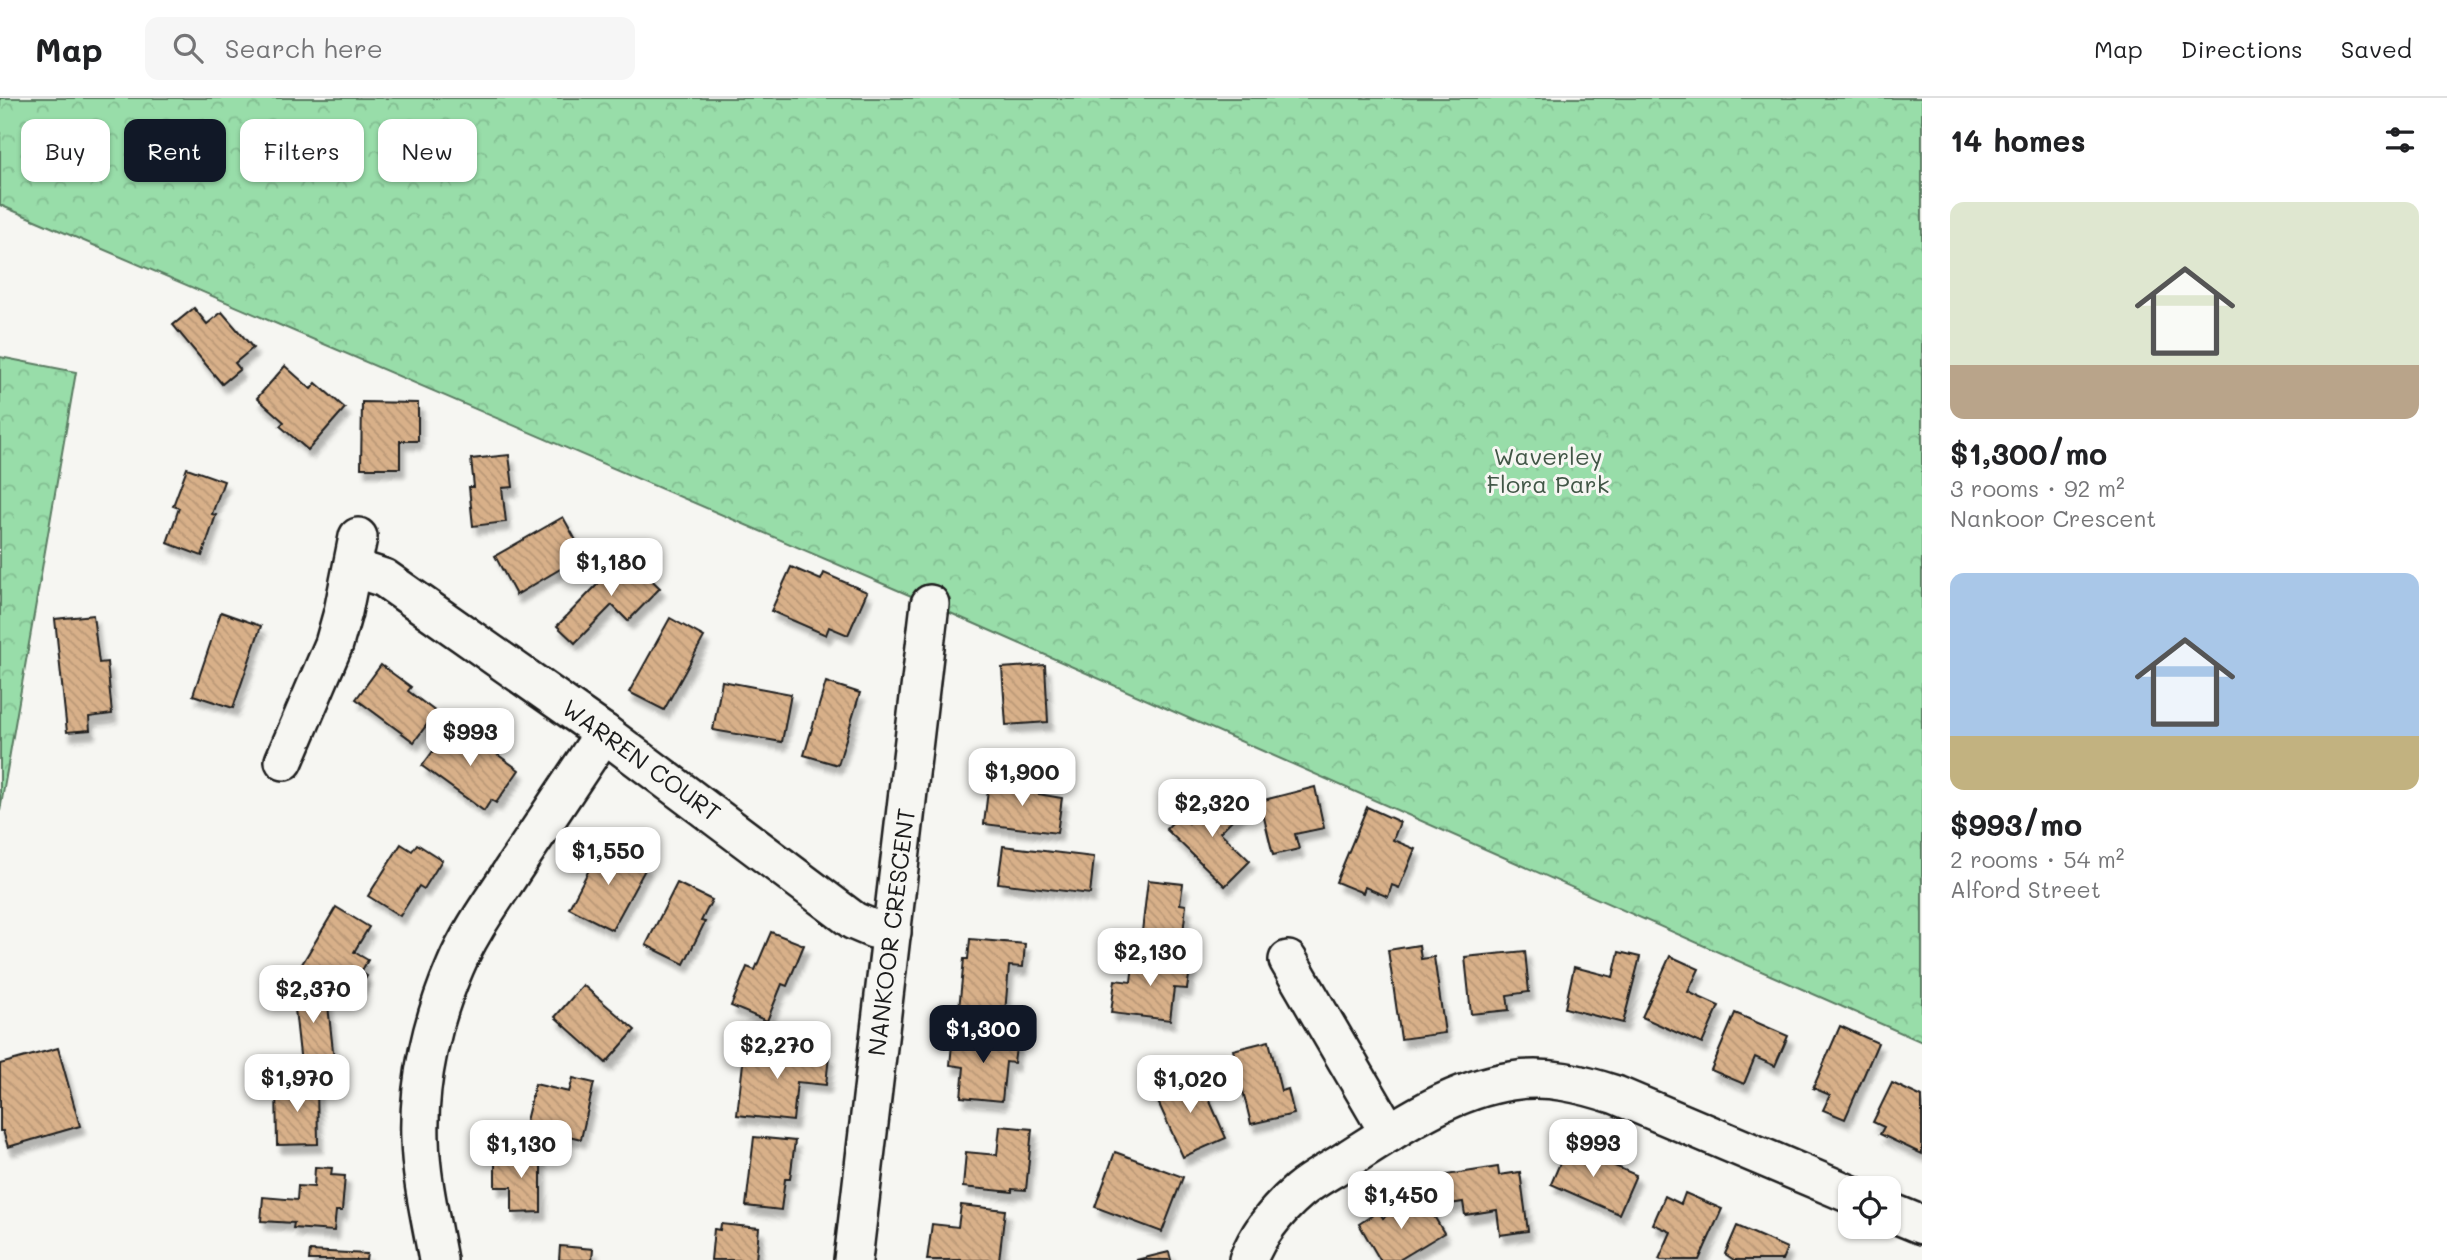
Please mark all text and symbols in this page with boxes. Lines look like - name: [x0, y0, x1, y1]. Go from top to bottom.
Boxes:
- search box: [145, 17, 635, 80]
- text: Map: [35, 27, 103, 70]
- icon: search: [169, 29, 207, 67]
- text: Search here: [225, 31, 383, 65]
- text: Map: [2094, 33, 2143, 64]
- text: Directions: [2181, 33, 2303, 64]
- text: Saved: [2341, 33, 2412, 64]
- chip: Buy: [21, 119, 110, 182]
- chip: Rent: [124, 119, 226, 182]
- chip: Filters: [240, 119, 364, 182]
- chip: New: [378, 119, 477, 182]
- text: 14 homes: [1950, 120, 2086, 160]
- icon: filters: [2381, 121, 2419, 159]
- icon: home: [2122, 248, 2248, 374]
- text: $1,300/mo: [1950, 433, 2107, 473]
- park label: Waverley Flora Park: [1487, 440, 1609, 499]
- text: 3 rooms · 92 m²: [1950, 473, 2125, 503]
- text: Nankoor Crescent: [1950, 503, 2156, 533]
- pin: $1,180: [554, 538, 668, 598]
- text: $1,180: [576, 546, 646, 576]
- icon: home: [2122, 619, 2248, 745]
- street label: WARREN COURT: [557, 692, 727, 828]
- pin: $993: [429, 708, 511, 768]
- text: $993: [442, 716, 498, 746]
- pin: $1,900: [965, 748, 1079, 808]
- text: $1,900: [985, 756, 1059, 786]
- pin: $2,320: [1155, 780, 1269, 839]
- text: $2,320: [1174, 787, 1250, 817]
- text: $993/mo: [1950, 804, 2082, 844]
- street label: NANKOOR CRESCENT: [860, 806, 921, 1057]
- pin: $1,550: [551, 828, 665, 887]
- text: $1,550: [571, 835, 645, 865]
- text: 2 rooms · 54 m²: [1950, 844, 2125, 874]
- text: Alford Street: [1950, 874, 2101, 904]
- pin: $2,130: [1093, 928, 1207, 988]
- text: $2,130: [1114, 936, 1186, 966]
- pin: $2,370: [256, 965, 370, 1025]
- text: $2,370: [275, 973, 351, 1003]
- pin: $1,300: [926, 1006, 1040, 1065]
- text: $1,300: [946, 1013, 1020, 1043]
- pin: $2,270: [720, 1021, 834, 1081]
- text: $2,270: [740, 1029, 814, 1059]
- pin: $1,970: [240, 1054, 354, 1114]
- pin: $1,020: [1133, 1056, 1247, 1115]
- text: $1,970: [261, 1062, 333, 1092]
- text: $1,020: [1153, 1063, 1227, 1093]
- pin: $993: [1552, 1119, 1634, 1179]
- pin: $1,130: [464, 1121, 578, 1180]
- text: $993: [1565, 1127, 1621, 1157]
- text: $1,130: [486, 1128, 556, 1158]
- pin: $1,450: [1344, 1172, 1458, 1231]
- map controls: [1838, 1176, 1901, 1239]
- button: locate: [1838, 1176, 1901, 1239]
- text: $1,450: [1364, 1179, 1438, 1209]

